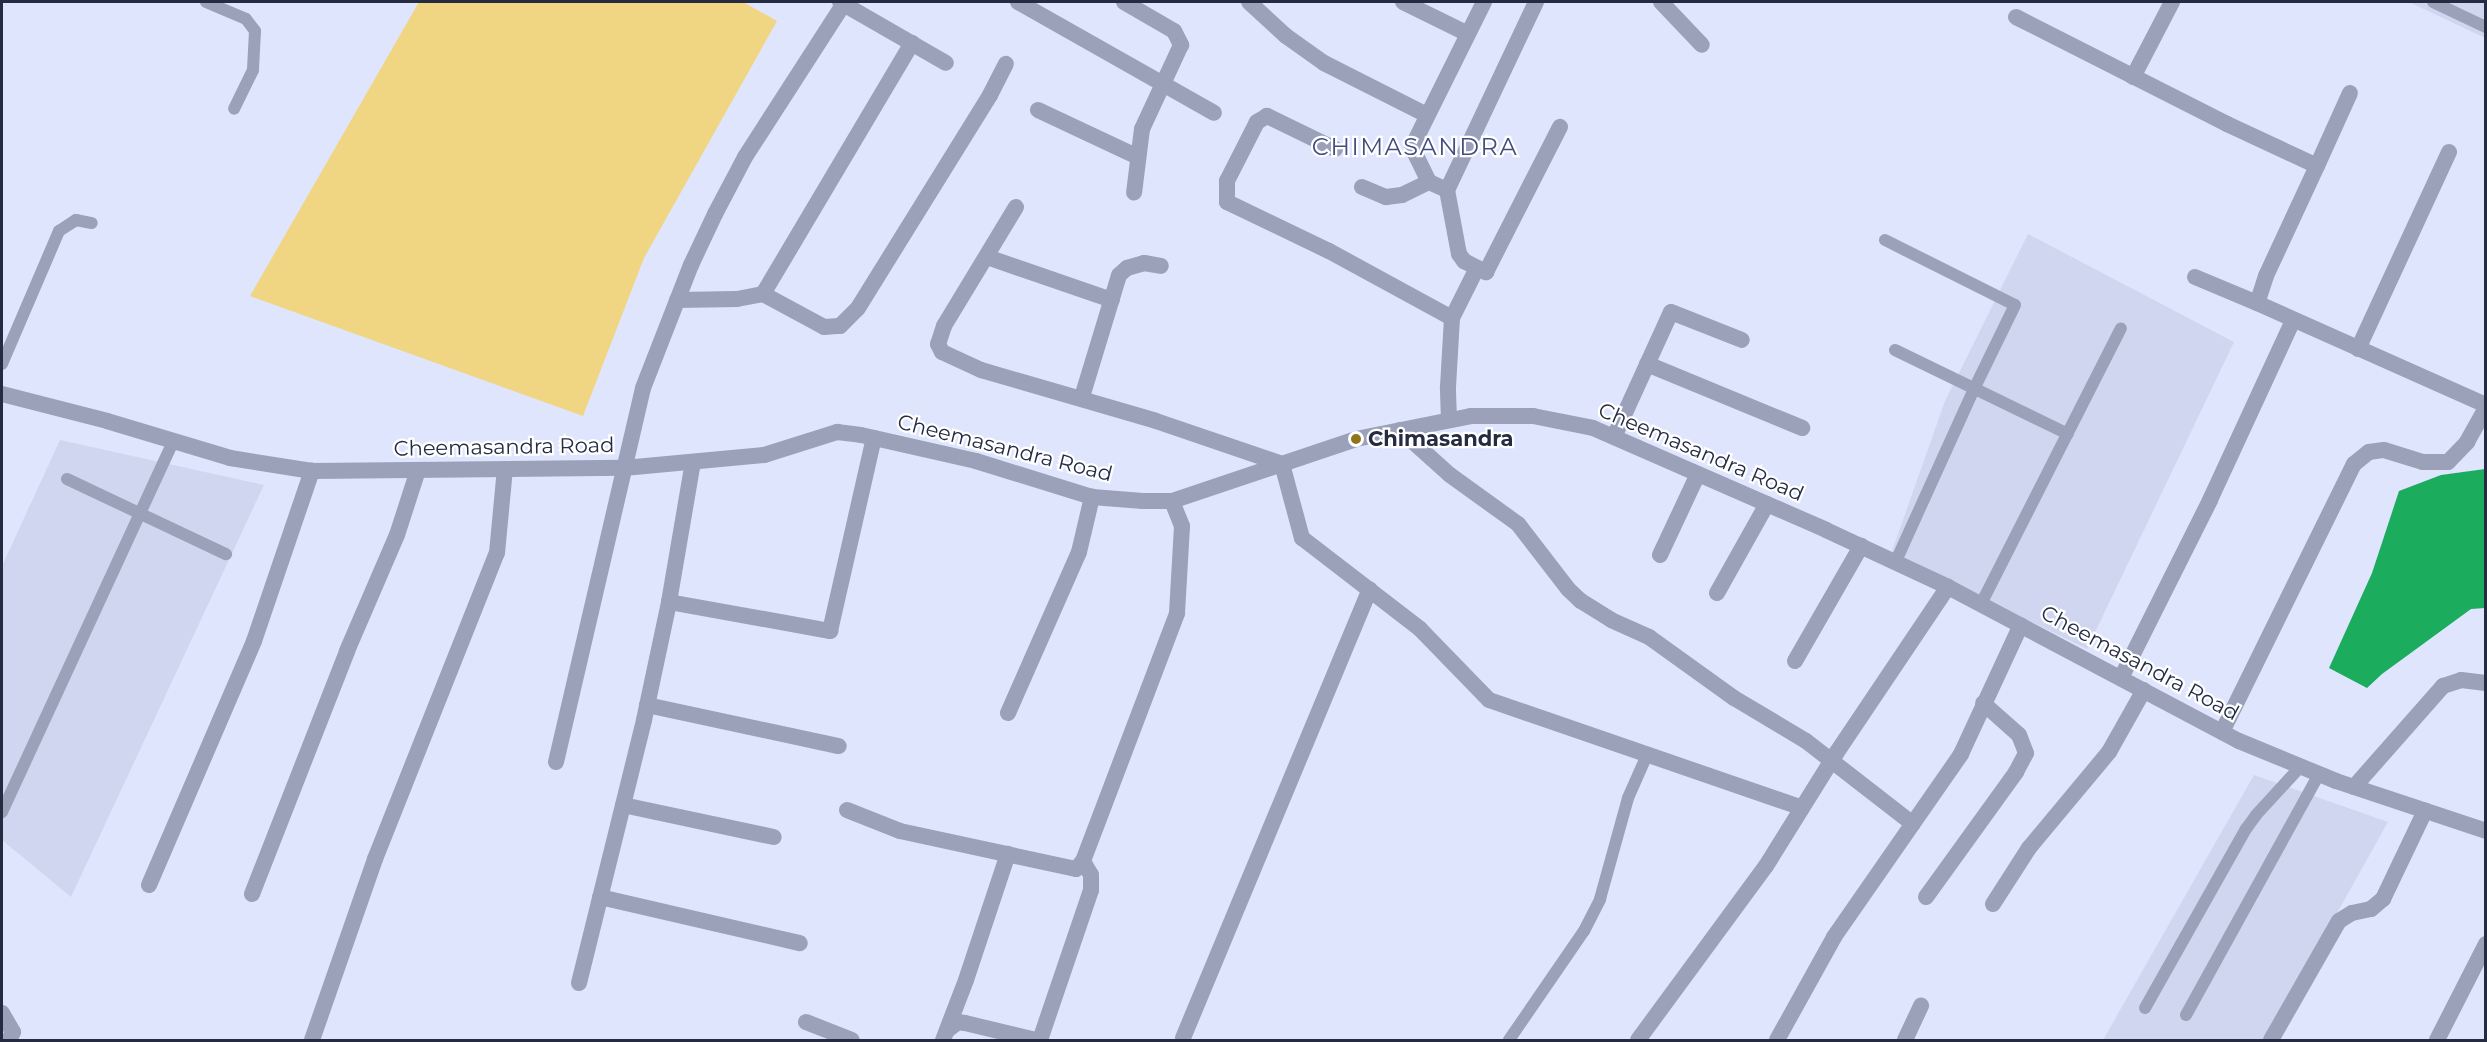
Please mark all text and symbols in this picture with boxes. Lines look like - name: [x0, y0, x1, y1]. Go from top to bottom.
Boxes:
- district label: CHIMASANDRA: [1312, 133, 1518, 161]
- street label: Cheemasandra Road: [1595, 397, 1807, 507]
- street label: Cheemasandra Road: [895, 409, 1115, 487]
- place label: Chimasandra: [1368, 426, 1513, 452]
- street label: Cheemasandra Road: [394, 432, 614, 462]
- marker: Chimasandra: [1349, 432, 1363, 446]
- street label: Cheemasandra Road: [2037, 600, 2243, 726]

